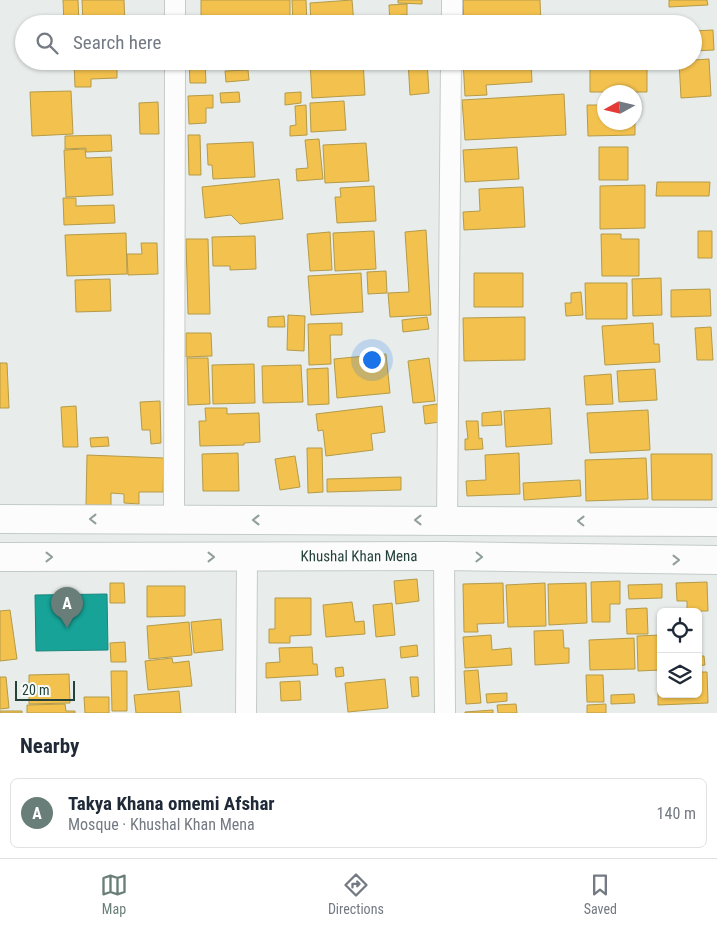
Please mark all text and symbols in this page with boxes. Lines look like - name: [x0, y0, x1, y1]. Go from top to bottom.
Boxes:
- search box: [15, 15, 702, 70]
- icon: search: [33, 29, 61, 57]
- text: Search here: [73, 31, 161, 54]
- north arrow: [597, 85, 642, 130]
- your location: [359, 347, 385, 373]
- one-way arrow: [89, 514, 97, 524]
- one-way arrow: [252, 515, 260, 525]
- one-way arrow: [414, 515, 422, 525]
- one-way arrow: [577, 516, 585, 527]
- street label: Khushal Khan Mena: [300, 547, 418, 565]
- one-way arrow: [475, 551, 483, 562]
- one-way arrow: [45, 552, 53, 562]
- one-way arrow: [208, 552, 215, 562]
- one-way arrow: [672, 555, 680, 565]
- pin: A: [51, 587, 83, 628]
- map controls: [657, 608, 702, 698]
- button: locate: [657, 608, 702, 653]
- button: layers: [657, 653, 702, 698]
- scale bar: [15, 678, 75, 701]
- text: 20 m: [22, 682, 50, 698]
- text: Nearby: [20, 734, 79, 758]
- text: Takya Khana omemi Afshar: [68, 792, 275, 815]
- text: A: [32, 804, 42, 823]
- text: 140 m: [657, 804, 696, 823]
- text: Mosque · Khushal Khan Mena: [68, 815, 255, 834]
- tab: Map: [100, 871, 128, 917]
- tab: Directions: [328, 871, 384, 917]
- tab: Saved: [584, 871, 617, 917]

